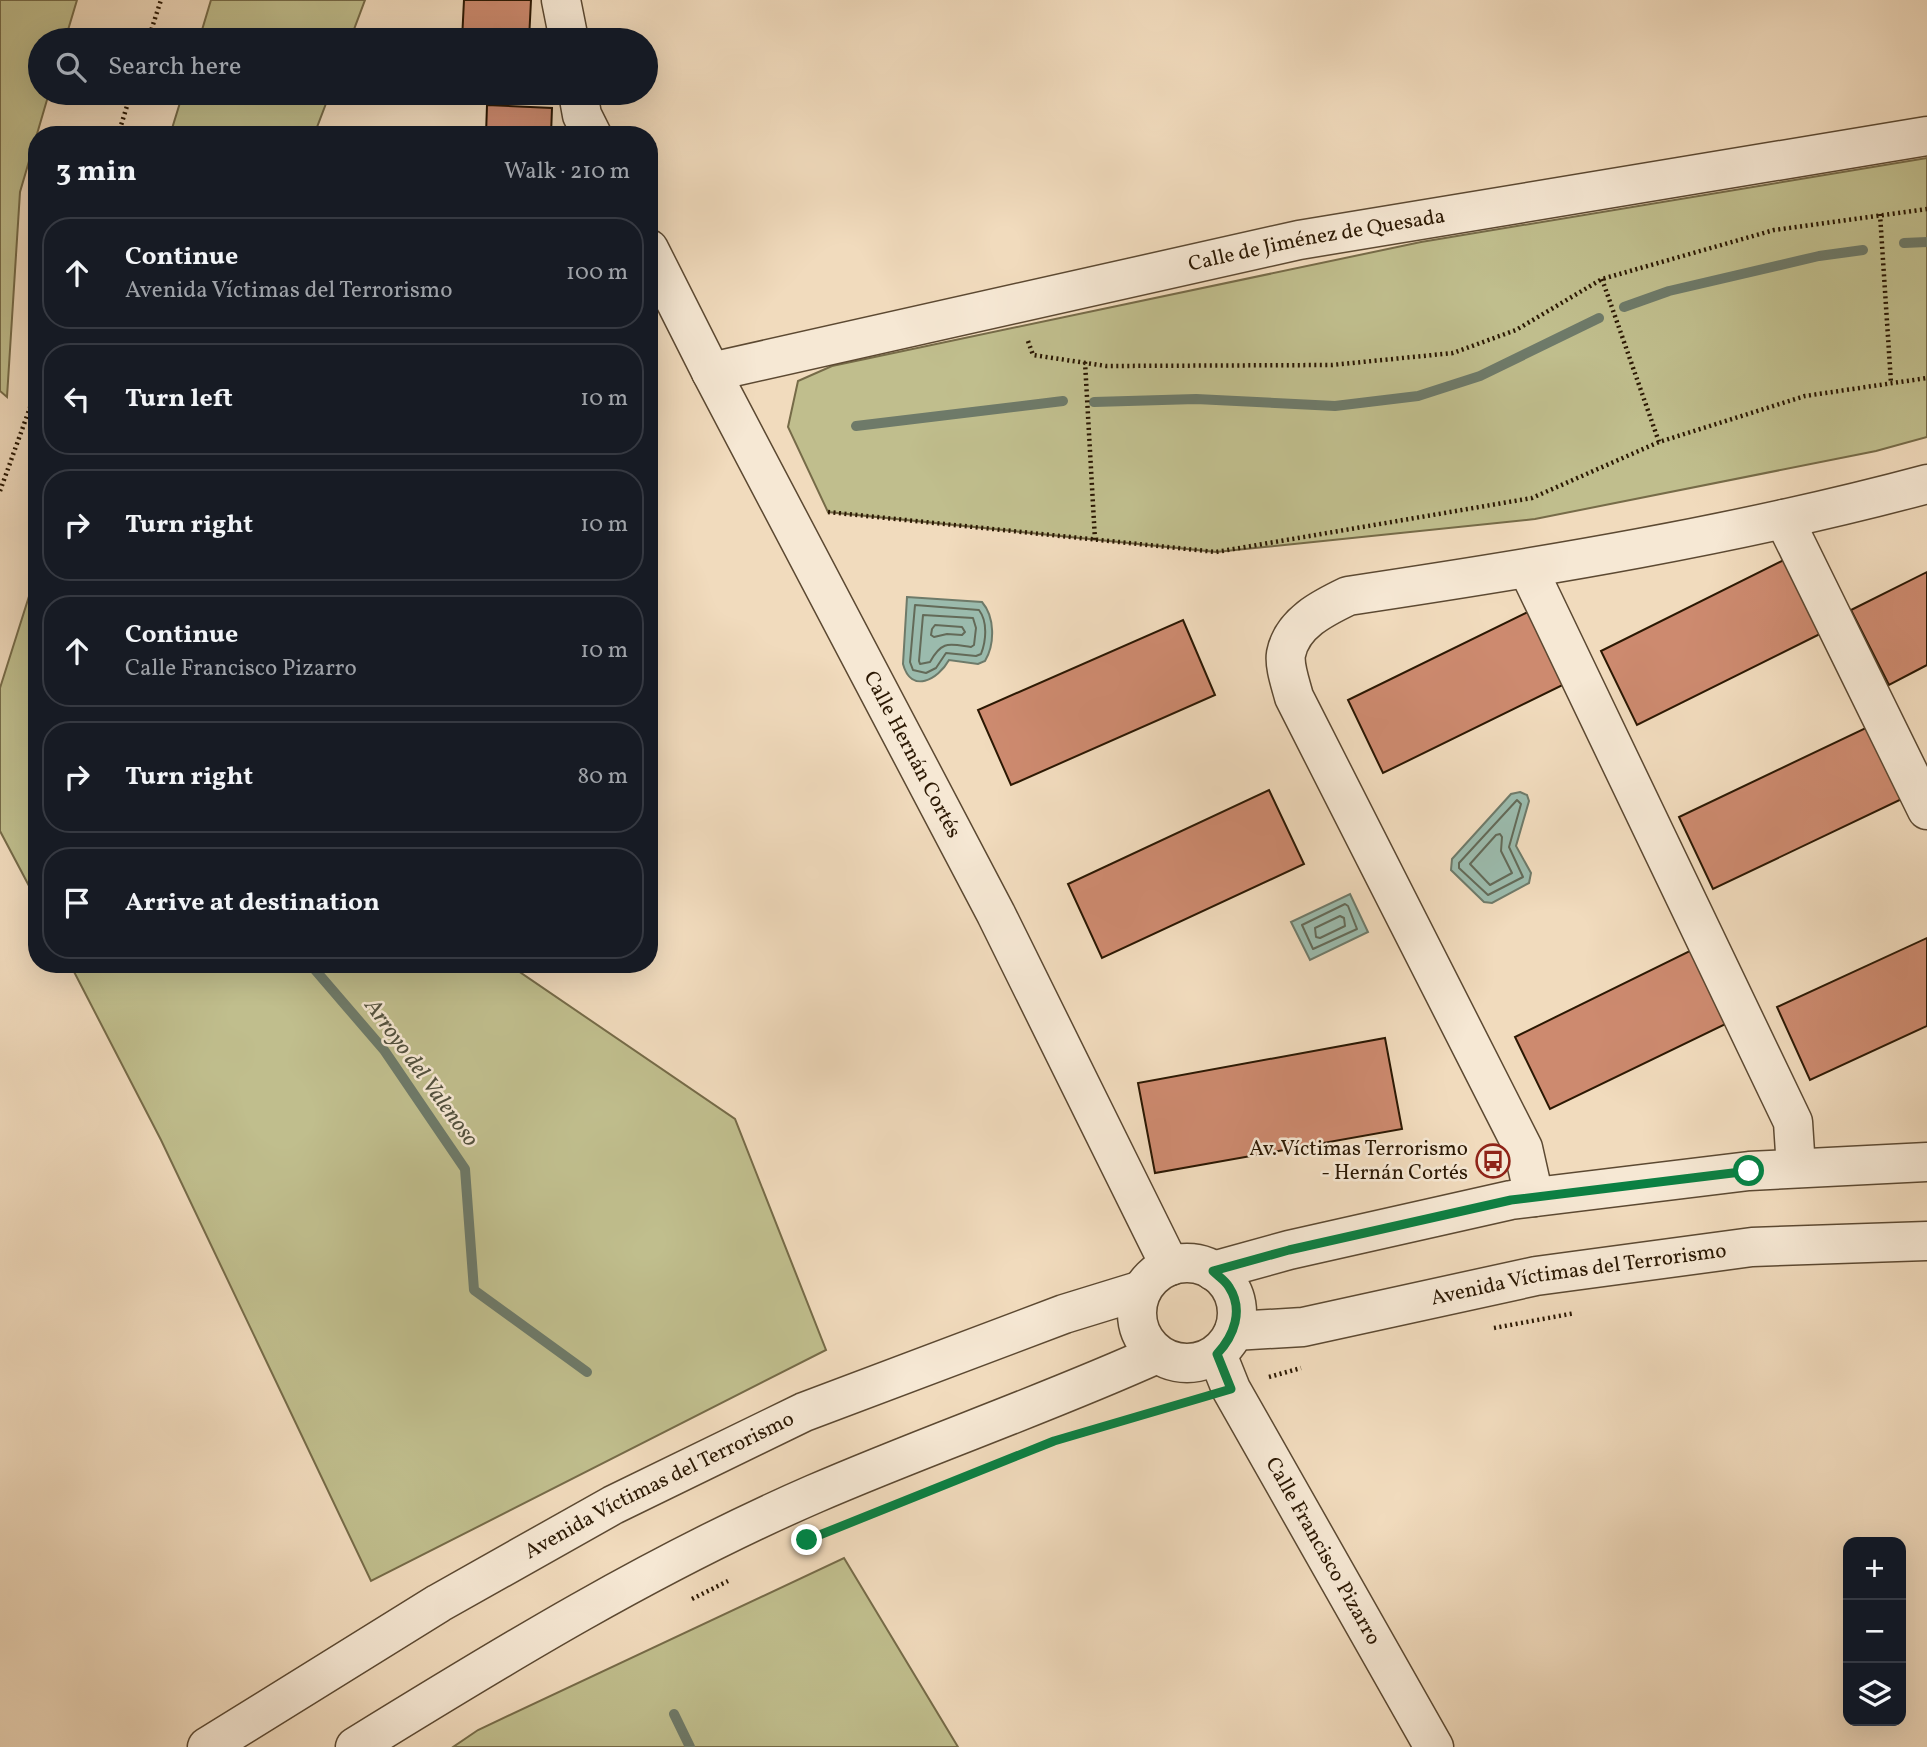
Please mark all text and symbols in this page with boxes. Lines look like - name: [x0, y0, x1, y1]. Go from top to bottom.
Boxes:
- search box: [28, 28, 658, 105]
- icon: search: [52, 48, 90, 86]
- text: Search here: [108, 49, 241, 85]
- text: 3 min: [56, 151, 137, 193]
- text: Walk · 210 m: [504, 156, 630, 188]
- street label: Calle de Jiménez de Quesada: [1185, 202, 1447, 279]
- text: Continue: [125, 239, 238, 275]
- icon: ahead: [58, 254, 96, 292]
- text: 100 m: [566, 257, 628, 289]
- text: Avenida Víctimas del Terrorismo: [125, 275, 452, 307]
- icon: left: [58, 380, 96, 418]
- text: Turn left: [125, 381, 233, 417]
- text: 10 m: [580, 383, 628, 415]
- icon: right: [58, 506, 96, 544]
- text: Turn right: [125, 507, 253, 543]
- text: 10 m: [580, 509, 628, 541]
- text: Continue: [125, 617, 238, 653]
- icon: ahead: [58, 632, 96, 670]
- text: 10 m: [580, 635, 628, 667]
- text: Calle Francisco Pizarro: [125, 653, 357, 685]
- street label: Calle Hernán Cortés: [856, 666, 968, 843]
- icon: right: [58, 758, 96, 796]
- text: Turn right: [125, 759, 253, 795]
- text: 80 m: [578, 761, 628, 793]
- icon: arrive: [58, 884, 96, 922]
- text: Arrive at destination: [125, 885, 380, 921]
- water label: Arroyo del Valenoso: [356, 992, 486, 1154]
- place label: Av. Víctimas Terrorismo - Hernán Cortés: [1249, 1135, 1468, 1188]
- bus stop icon: Av. Víctimas Terrorismo - Hernán Cortés: [1474, 1142, 1512, 1180]
- route start: [1733, 1155, 1764, 1186]
- street label: Avenida Víctimas del Terrorismo: [1428, 1236, 1728, 1313]
- street label: Avenida Víctimas del Terrorismo: [519, 1404, 799, 1566]
- street label: Calle Francisco Pizarro: [1258, 1452, 1388, 1650]
- route end: [791, 1524, 822, 1555]
- map controls: [1843, 1537, 1906, 1726]
- button: +: [1843, 1537, 1906, 1600]
- button: −: [1843, 1600, 1906, 1663]
- button: layers: [1843, 1663, 1906, 1726]

